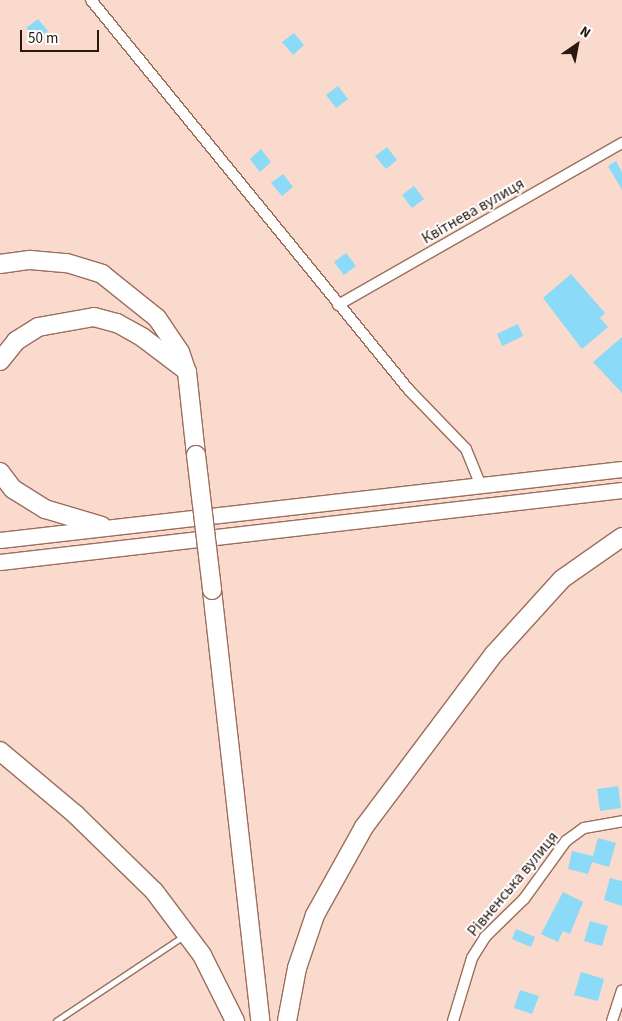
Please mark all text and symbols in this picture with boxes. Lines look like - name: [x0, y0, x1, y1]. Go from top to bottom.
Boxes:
- scale bar: [22, 20, 101, 52]
- north arrow: [552, 20, 602, 70]
- text: N: [576, 21, 595, 43]
- text: 50 m: [28, 28, 58, 49]
- street label: Квітнева вулиця: [418, 174, 528, 248]
- street label: Рівненська вулиця: [463, 828, 563, 940]

